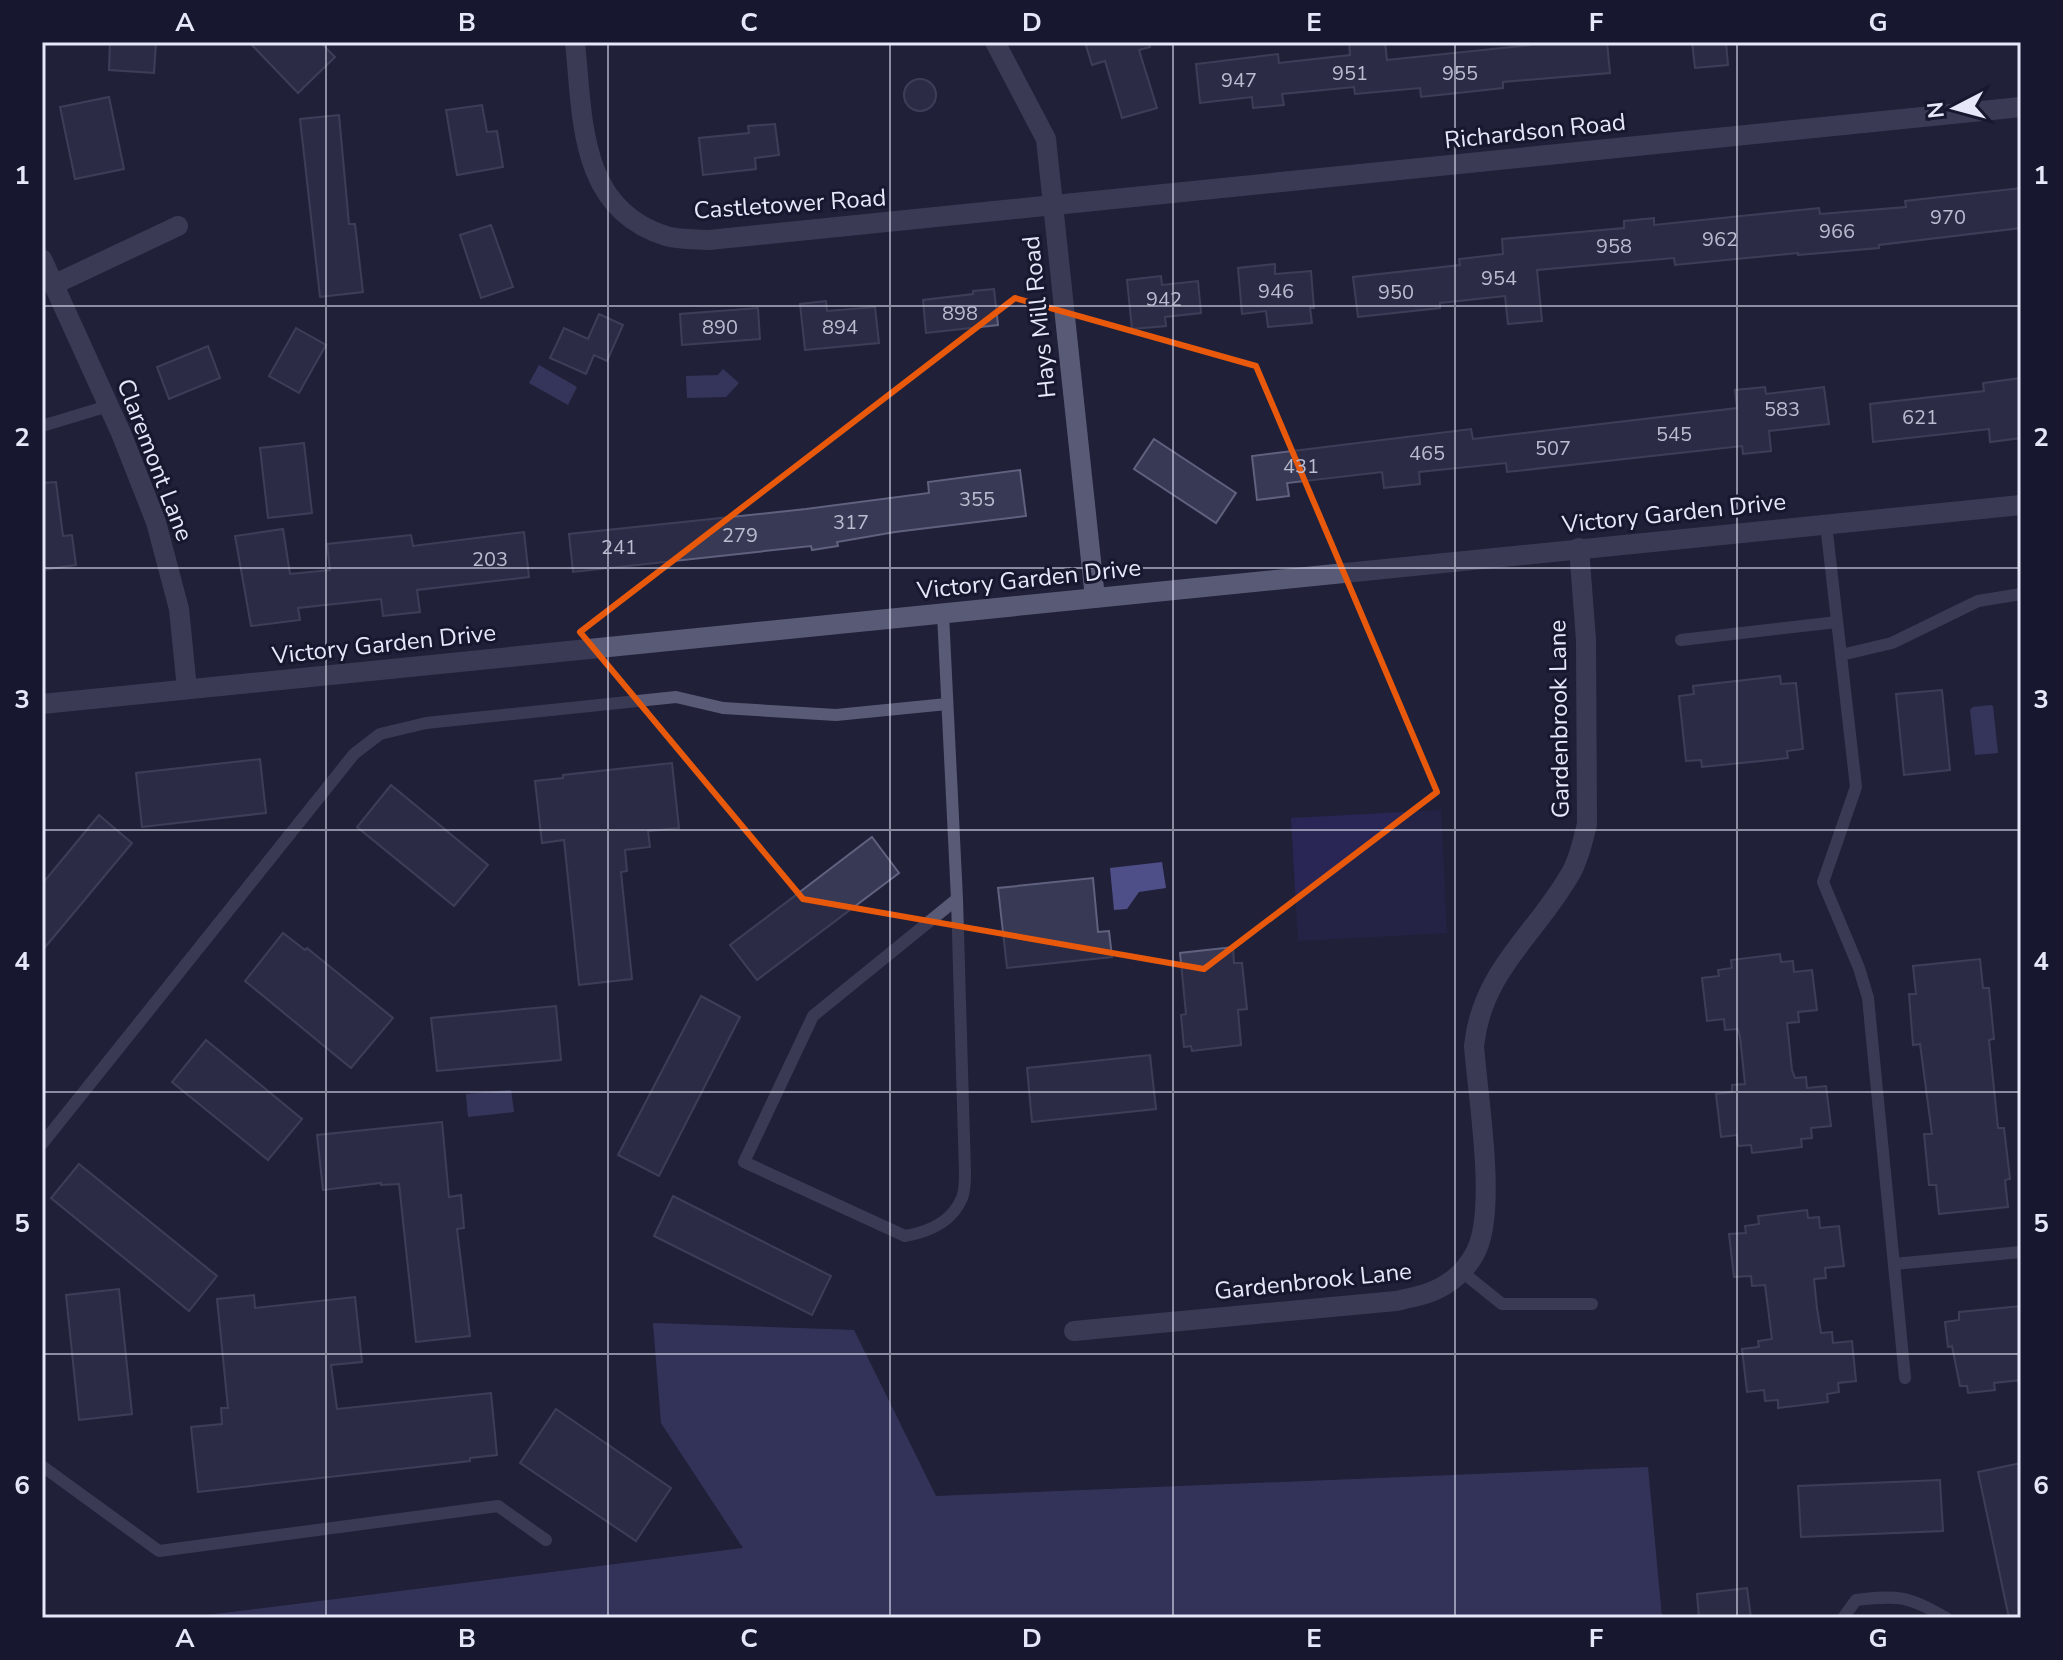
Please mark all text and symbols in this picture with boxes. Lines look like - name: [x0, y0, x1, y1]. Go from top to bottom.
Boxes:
- text: A: [175, 5, 195, 40]
- text: B: [458, 5, 476, 40]
- text: C: [740, 5, 758, 40]
- text: D: [1022, 5, 1042, 40]
- text: E: [1306, 5, 1322, 40]
- text: F: [1589, 5, 1603, 40]
- text: G: [1868, 5, 1888, 40]
- house number: 951: [1332, 60, 1368, 87]
- house number: 955: [1442, 60, 1478, 87]
- house number: 947: [1221, 67, 1257, 94]
- north arrow: [1915, 68, 1995, 148]
- text: N: [1920, 100, 1952, 120]
- street label: Richardson Road: [1443, 106, 1627, 156]
- text: 1: [14, 158, 30, 193]
- text: 1: [2033, 158, 2049, 193]
- street label: Castletower Road: [693, 181, 887, 227]
- house number: 970: [1930, 204, 1966, 231]
- house number: 966: [1819, 218, 1855, 245]
- house number: 962: [1702, 226, 1738, 253]
- house number: 958: [1596, 233, 1632, 260]
- street label: Hays Mill Road: [1015, 234, 1063, 400]
- house number: 954: [1481, 265, 1517, 292]
- house number: 946: [1258, 278, 1294, 305]
- house number: 950: [1378, 279, 1414, 306]
- house number: 942: [1146, 286, 1182, 313]
- house number: 898: [942, 300, 978, 327]
- house number: 890: [702, 314, 738, 341]
- house number: 894: [822, 314, 858, 341]
- street label: Claremont Lane: [109, 374, 201, 546]
- house number: 583: [1764, 396, 1800, 423]
- house number: 621: [1902, 404, 1938, 431]
- text: 2: [14, 420, 30, 455]
- text: 2: [2033, 420, 2049, 455]
- house number: 545: [1656, 421, 1692, 448]
- house number: 507: [1535, 435, 1571, 462]
- house number: 465: [1409, 440, 1445, 467]
- house number: 431: [1283, 453, 1319, 480]
- street label: Victory Garden Drive: [1560, 485, 1787, 541]
- house number: 355: [959, 486, 995, 513]
- house number: 317: [833, 509, 869, 536]
- house number: 279: [722, 522, 758, 549]
- house number: 241: [601, 534, 637, 561]
- house number: 203: [472, 546, 508, 573]
- street label: Victory Garden Drive: [915, 551, 1142, 607]
- street label: Victory Garden Drive: [270, 616, 497, 672]
- street label: Gardenbrook Lane: [1541, 620, 1577, 818]
- text: 3: [14, 682, 30, 717]
- text: 3: [2033, 682, 2049, 717]
- text: 4: [14, 944, 30, 979]
- text: 4: [2033, 944, 2049, 979]
- text: 5: [14, 1206, 30, 1241]
- text: 5: [2033, 1206, 2049, 1241]
- street label: Gardenbrook Lane: [1213, 1255, 1413, 1307]
- text: 6: [14, 1468, 30, 1503]
- text: 6: [2033, 1468, 2049, 1503]
- text: A: [175, 1621, 195, 1656]
- text: B: [458, 1621, 476, 1656]
- text: C: [740, 1621, 758, 1656]
- text: D: [1022, 1621, 1042, 1656]
- text: E: [1306, 1621, 1322, 1656]
- text: F: [1589, 1621, 1603, 1656]
- text: G: [1868, 1621, 1888, 1656]

